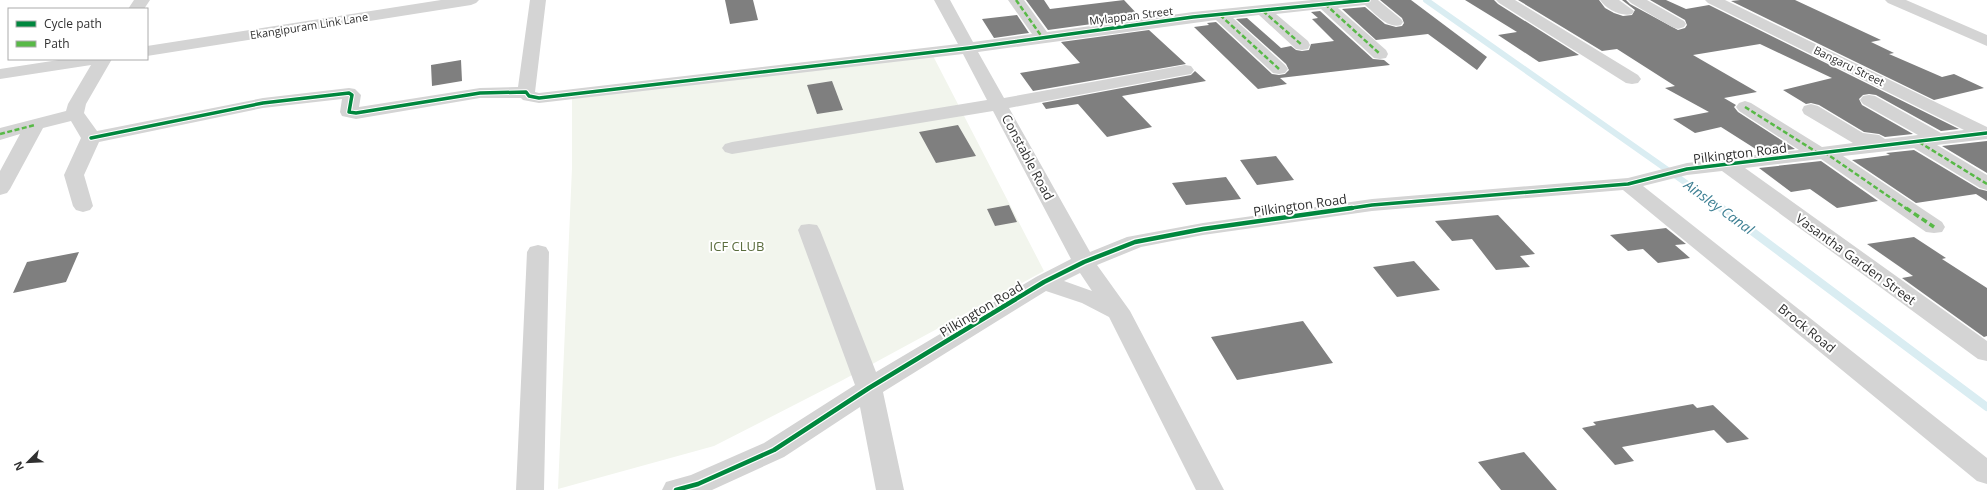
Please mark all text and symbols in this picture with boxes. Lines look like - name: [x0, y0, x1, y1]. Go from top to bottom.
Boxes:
- street label: Mylappan Street: [1088, 3, 1174, 28]
- legend: [8, 8, 148, 60]
- street label: Ekangipuram Link Lane: [249, 9, 369, 42]
- text: Cycle path: [44, 15, 102, 32]
- text: Path: [44, 35, 70, 52]
- street label: Bangaru Street: [1811, 42, 1887, 89]
- street label: Constable Road: [998, 111, 1058, 203]
- street label: Pilkington Road: [1692, 138, 1788, 168]
- water label: Ainsley Canal: [1680, 174, 1758, 239]
- street label: Pilkington Road: [1252, 190, 1348, 220]
- street label: Vasantha Garden Street: [1792, 209, 1920, 309]
- park label: ICF CLUB: [710, 237, 764, 255]
- street label: Pilkington Road: [936, 277, 1026, 341]
- street label: Brock Road: [1775, 299, 1839, 357]
- north arrow: [8, 442, 48, 482]
- text: N: [10, 459, 27, 473]

